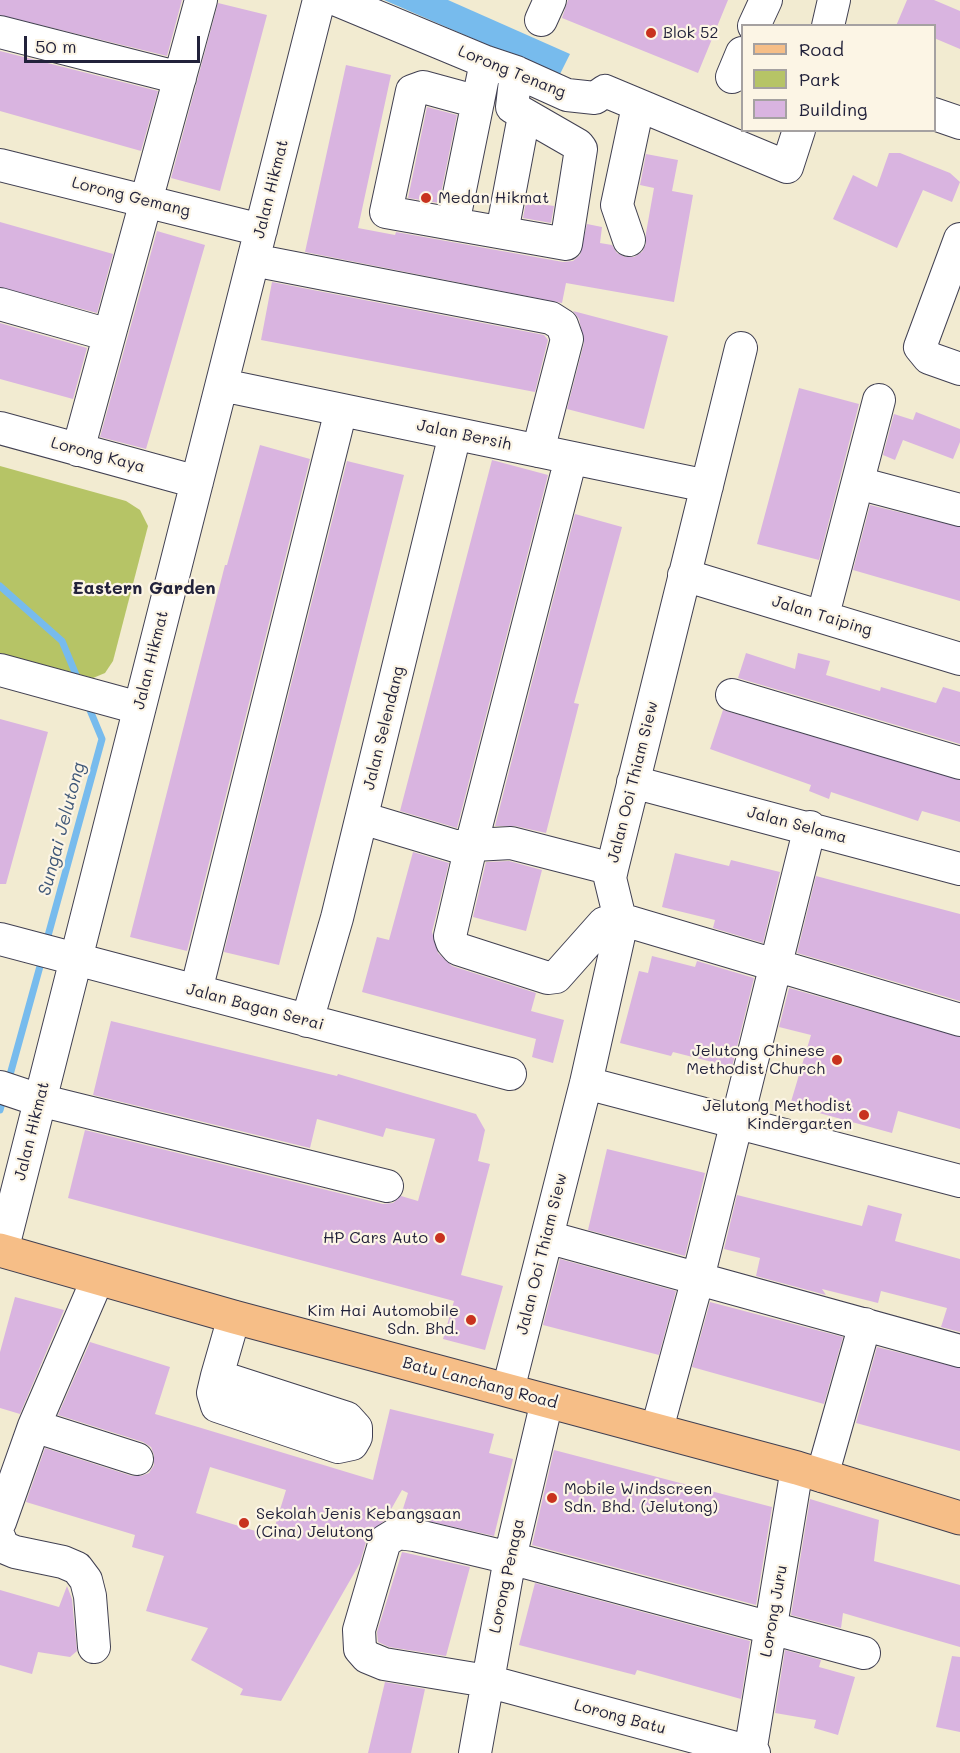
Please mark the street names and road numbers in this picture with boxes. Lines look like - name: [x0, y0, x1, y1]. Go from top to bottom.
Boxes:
- street label: Lorong Tenang: [455, 42, 569, 102]
- street label: Jalan Hikmat: [249, 138, 293, 240]
- street label: Lorong Gemang: [70, 173, 192, 221]
- street label: Jalan Bersih: [415, 416, 513, 454]
- street label: Lorong Kaya: [49, 433, 147, 477]
- street label: Jalan Taiping: [770, 592, 874, 640]
- street label: Jalan Hikmat: [129, 609, 173, 711]
- street label: Jalan Selendang: [359, 664, 409, 792]
- street label: Jalan Ooi Thiam Siew: [604, 699, 662, 865]
- street label: Jalan Selama: [745, 802, 849, 848]
- street label: Jalan Bagan Serai: [184, 979, 326, 1035]
- street label: Jalan Hikmat: [10, 1080, 54, 1182]
- street label: Jalan Ooi Thiam Siew: [513, 1171, 571, 1337]
- street label: Batu Lanchang Road: [400, 1353, 560, 1413]
- street label: Lorong Penaga: [486, 1517, 528, 1635]
- street label: Lorong Juru: [756, 1564, 792, 1658]
- street label: Lorong Batu: [572, 1696, 668, 1738]

